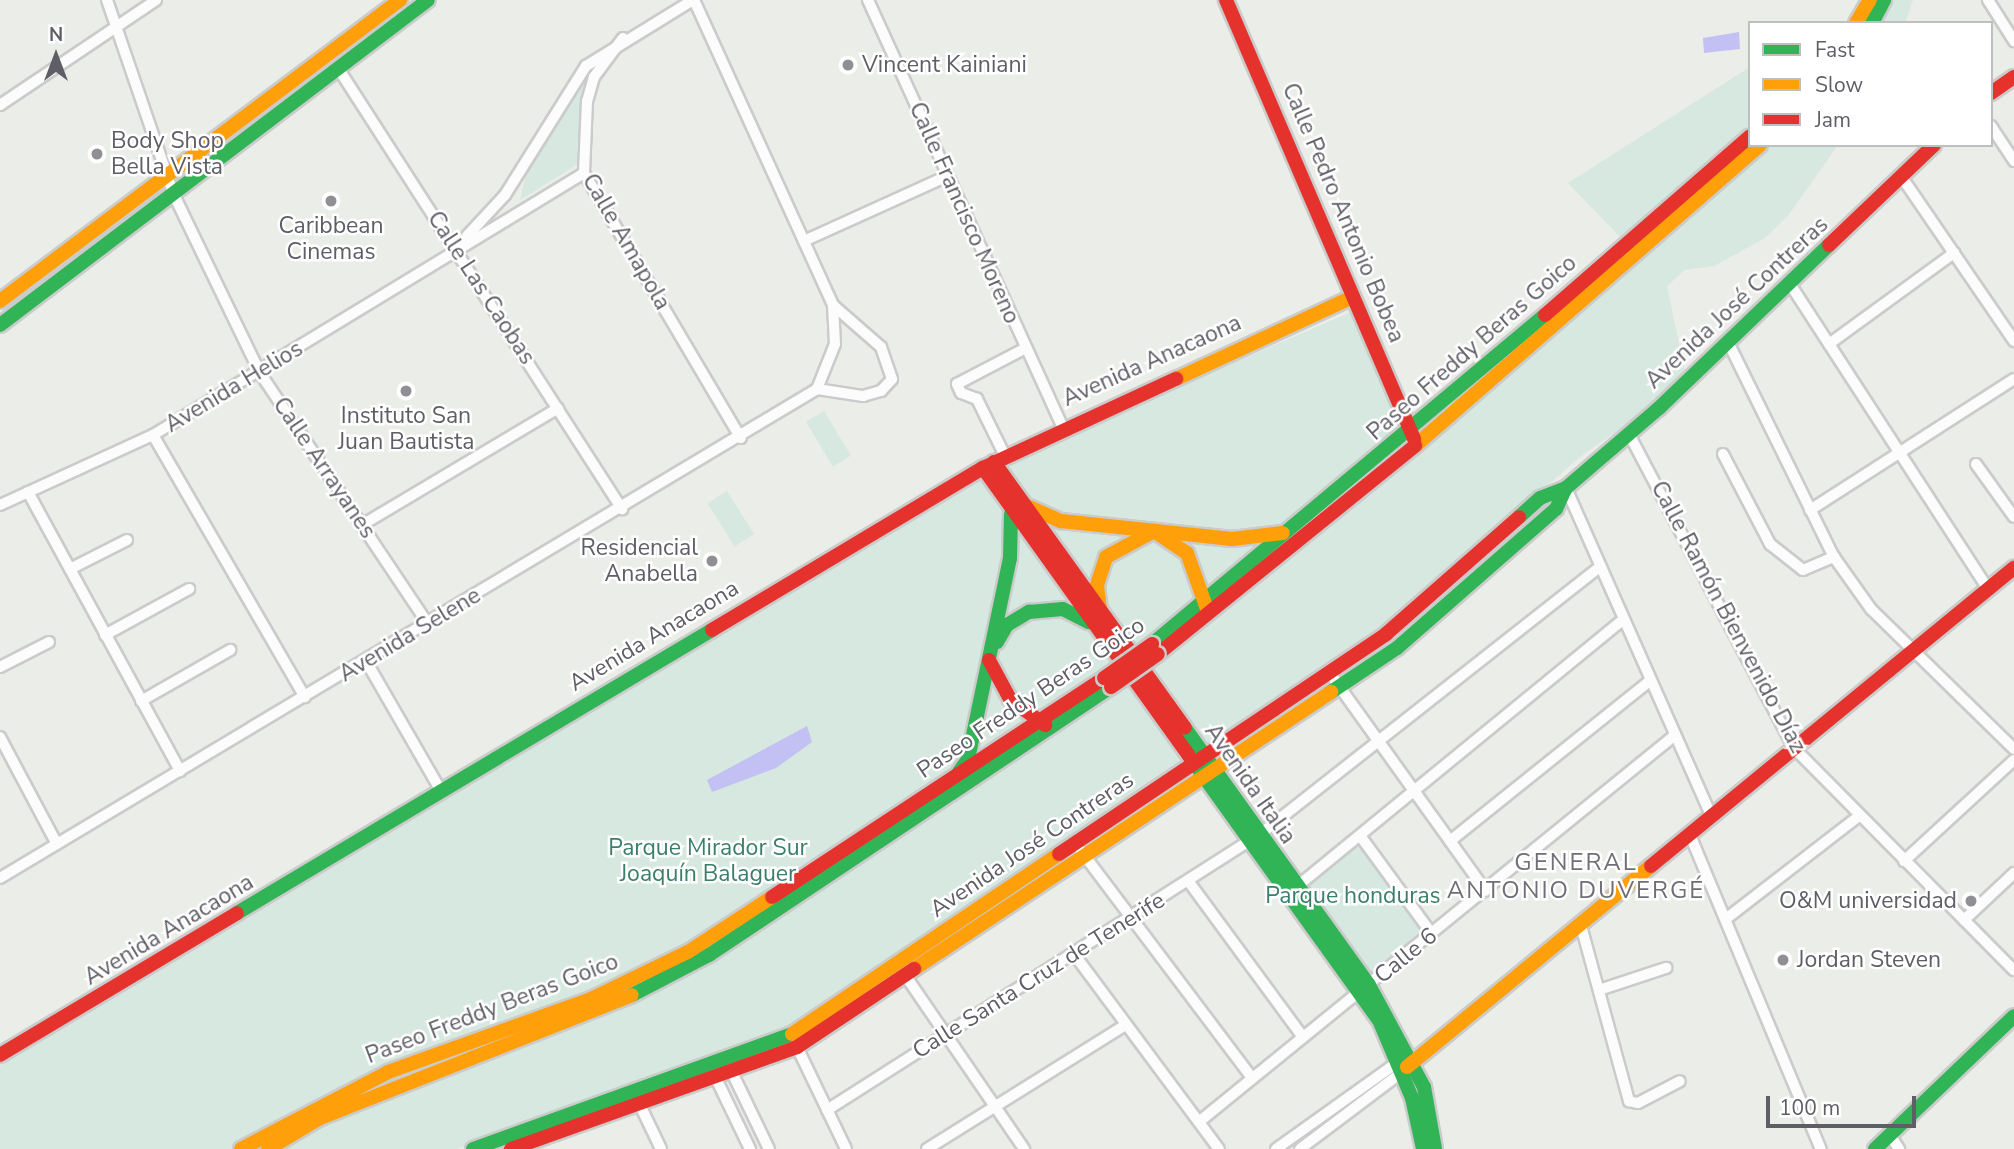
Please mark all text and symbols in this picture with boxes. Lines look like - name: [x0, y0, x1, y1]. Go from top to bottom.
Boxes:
- north arrow: [21, 21, 91, 91]
- legend: [1748, 21, 1993, 147]
- text: N: [49, 22, 63, 48]
- text: Fast: [1815, 36, 1855, 64]
- place label: Vincent Kainiani: [862, 51, 1027, 79]
- marker: Vincent Kainiani: [840, 57, 856, 73]
- text: Slow: [1815, 71, 1863, 99]
- street label: Calle Pedro Antonio Bobea: [1276, 79, 1410, 347]
- street label: Calle Francisco Moreno: [903, 98, 1025, 328]
- text: Jam: [1815, 106, 1851, 134]
- place label: Body Shop Bella Vista: [111, 127, 224, 181]
- marker: Body Shop Bella Vista: [89, 146, 105, 162]
- street label: Calle Amapola: [576, 169, 676, 315]
- marker: Caribbean Cinemas: [323, 193, 339, 209]
- street label: Calle Las Caobas: [421, 206, 541, 370]
- street label: Avenida José Contreras: [1640, 211, 1834, 395]
- place label: Caribbean Cinemas: [278, 212, 384, 266]
- street label: Paseo Freddy Beras Goico: [1362, 249, 1582, 447]
- street label: Avenida Anacaona: [1058, 309, 1246, 413]
- street label: Avenida Helios: [160, 335, 308, 439]
- marker: Instituto San Juan Bautista: [398, 383, 414, 399]
- street label: Calle Arrayanes: [267, 392, 381, 544]
- place label: Instituto San Juan Bautista: [338, 402, 474, 456]
- street label: Calle Ramón Bienvenido Díaz: [1645, 476, 1811, 758]
- place label: Residencial Anabella: [581, 534, 698, 588]
- marker: Residencial Anabella: [704, 553, 720, 569]
- street label: Avenida Anacaona: [564, 575, 744, 697]
- street label: Avenida Selene: [334, 582, 486, 688]
- street label: Paseo Freddy Beras Goico: [912, 611, 1150, 785]
- street label: Avenida Italia: [1198, 719, 1302, 849]
- street label: Avenida José Contreras: [925, 767, 1139, 923]
- park label: Parque Mirador Sur Joaquín Balaguer: [608, 834, 808, 888]
- district label: GENERAL ANTONIO DUVERGÉ: [1449, 849, 1703, 905]
- street label: Avenida Anacaona: [79, 869, 259, 991]
- park label: Parque honduras: [1265, 882, 1441, 910]
- street label: Calle Santa Cruz de Tenerife: [908, 887, 1170, 1065]
- place label: O&M universidad: [1779, 887, 1957, 915]
- marker: O&M universidad: [1963, 893, 1979, 909]
- street label: Calle 6: [1369, 922, 1443, 990]
- place label: Jordan Steven: [1797, 946, 1941, 974]
- street label: Paseo Freddy Beras Goico: [362, 948, 622, 1070]
- marker: Jordan Steven: [1775, 952, 1791, 968]
- scale bar: [1769, 1082, 1920, 1126]
- text: 100 m: [1779, 1094, 1840, 1122]

